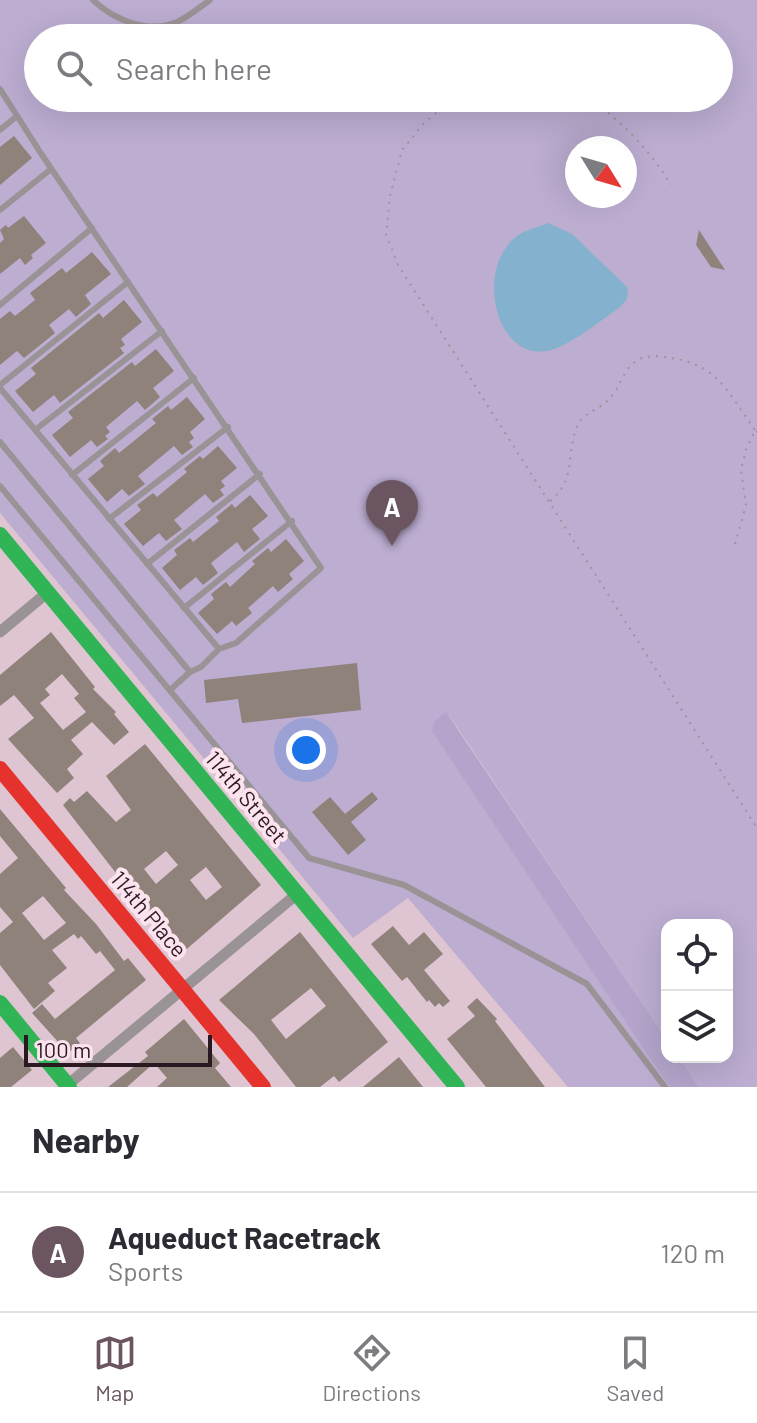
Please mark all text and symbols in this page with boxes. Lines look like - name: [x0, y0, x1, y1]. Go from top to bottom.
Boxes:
- search box: [24, 24, 733, 112]
- icon: search: [52, 46, 96, 90]
- text: Search here: [116, 50, 272, 86]
- north arrow: [565, 136, 637, 208]
- pin: A: [366, 480, 418, 546]
- your location: [286, 730, 326, 770]
- street label: 114th Street: [201, 745, 293, 848]
- street label: 114th Place: [106, 865, 193, 962]
- map controls: [661, 919, 733, 1063]
- button: locate: [661, 919, 733, 991]
- button: layers: [661, 991, 733, 1063]
- scale bar: [24, 1031, 212, 1067]
- text: 100 m: [36, 1036, 91, 1062]
- text: Nearby: [32, 1119, 140, 1160]
- text: Aqueduct Racetrack: [108, 1219, 381, 1255]
- text: A: [49, 1237, 67, 1268]
- text: 120 m: [661, 1237, 725, 1268]
- text: Sports: [108, 1255, 183, 1286]
- tab: Map: [93, 1331, 137, 1405]
- tab: Directions: [322, 1331, 421, 1405]
- tab: Saved: [606, 1331, 664, 1405]

